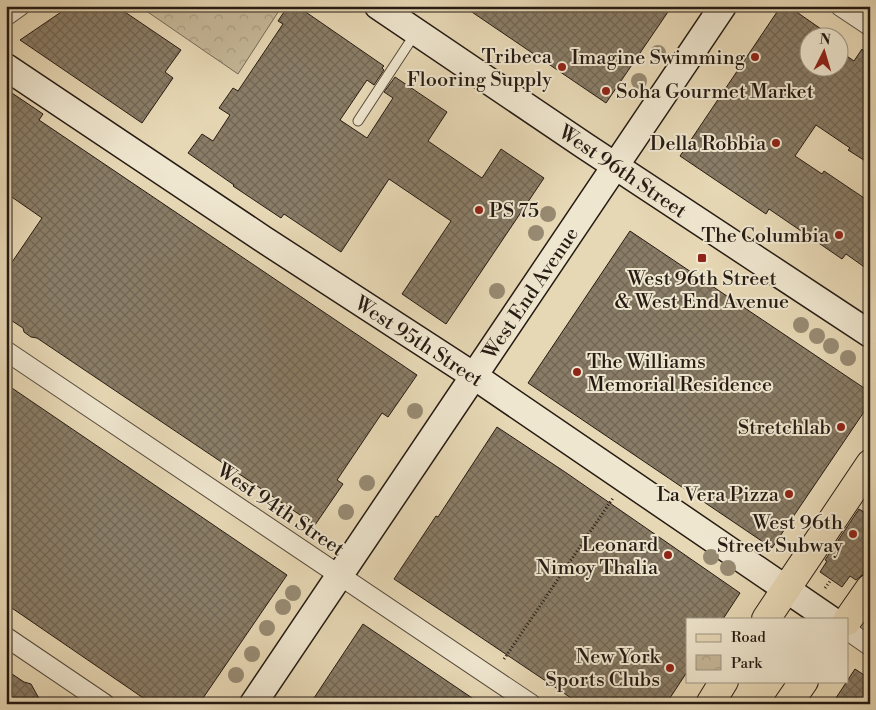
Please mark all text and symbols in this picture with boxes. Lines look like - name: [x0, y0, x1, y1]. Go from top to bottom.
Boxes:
- north arrow: [798, 28, 848, 78]
- text: N: [819, 31, 831, 49]
- place label: Tribeca Flooring Supply: [407, 45, 553, 93]
- place label: Imagine Swimming: [571, 46, 746, 71]
- marker: Imagine Swimming: [749, 51, 761, 63]
- marker: Tribeca Flooring Supply: [556, 61, 568, 73]
- place label: Soha Gourmet Market: [616, 80, 814, 105]
- marker: Soha Gourmet Market: [600, 85, 612, 97]
- street label: West 96th Street: [553, 120, 691, 224]
- place label: Della Robbia: [650, 132, 767, 157]
- marker: Della Robbia: [770, 137, 782, 149]
- place label: PS 75: [489, 199, 539, 224]
- marker: PS 75: [473, 204, 485, 216]
- street label: West End Avenue: [477, 223, 585, 366]
- place label: The Columbia: [701, 224, 830, 249]
- marker: The Columbia: [833, 229, 845, 241]
- marker: West 96th Street & West End Avenue: [696, 252, 708, 264]
- place label: West 96th Street & West End Avenue: [615, 267, 789, 315]
- street label: West 95th Street: [349, 291, 487, 393]
- place label: The Williams Memorial Residence: [587, 350, 772, 398]
- marker: The Williams Memorial Residence: [571, 366, 583, 378]
- place label: Stretchlab: [738, 416, 831, 441]
- marker: Stretchlab: [835, 421, 847, 433]
- street label: West 94th Street: [211, 458, 349, 562]
- place label: La Vera Pizza: [656, 483, 780, 508]
- marker: La Vera Pizza: [783, 488, 795, 500]
- place label: West 96th Street Subway: [717, 511, 843, 559]
- marker: West 96th Street Subway: [847, 528, 859, 540]
- place label: Leonard Nimoy Thalia: [536, 533, 659, 581]
- marker: Leonard Nimoy Thalia: [662, 549, 674, 561]
- legend: [686, 618, 848, 682]
- text: Road: [731, 628, 766, 647]
- place label: New York Sports Clubs: [545, 645, 662, 693]
- text: Park: [731, 654, 763, 673]
- marker: New York Sports Clubs: [664, 662, 676, 674]

